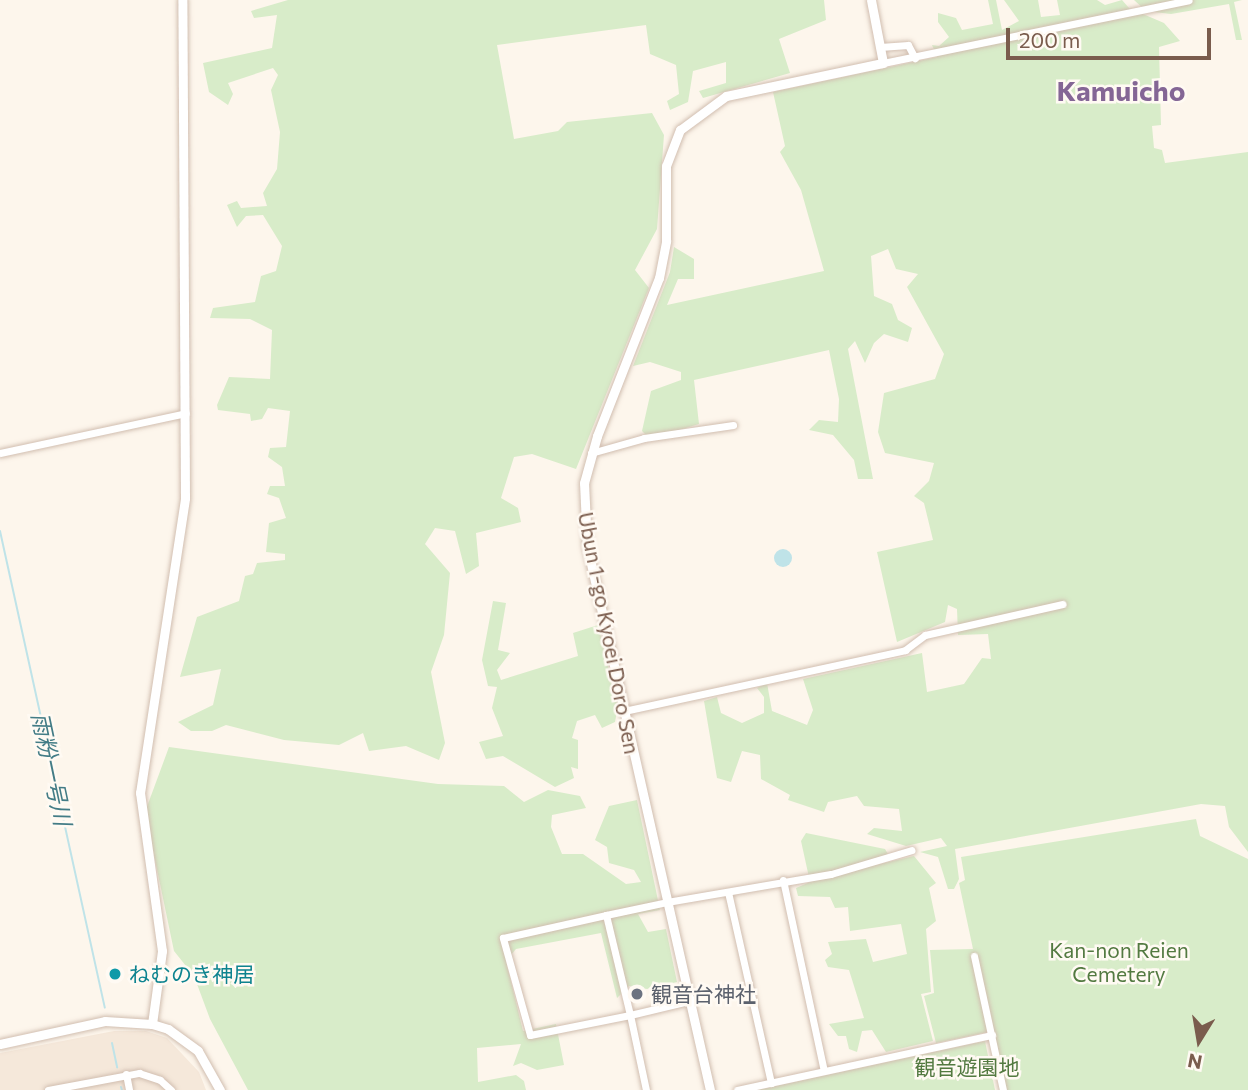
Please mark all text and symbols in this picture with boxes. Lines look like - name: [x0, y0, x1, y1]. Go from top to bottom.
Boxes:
- scale bar: [1010, 14, 1215, 58]
- text: 200 m: [1019, 27, 1080, 52]
- district label: Kamuicho: [1056, 73, 1186, 107]
- street label: Ubun 1-go Kyoei Doro Sen: [573, 510, 645, 756]
- water label: 雨粉一号川: [27, 710, 77, 828]
- park label: Kan-non Reien Cemetery: [1049, 937, 1189, 987]
- place label: ねむのき神居: [129, 961, 255, 987]
- marker: ねむのき神居: [107, 966, 123, 982]
- place label: 観音台神社: [651, 981, 756, 1007]
- marker: 観音台神社: [629, 986, 645, 1002]
- north arrow: [1164, 1006, 1234, 1076]
- text: N: [1186, 1049, 1204, 1075]
- park label: 観音遊園地: [915, 1054, 1019, 1080]

